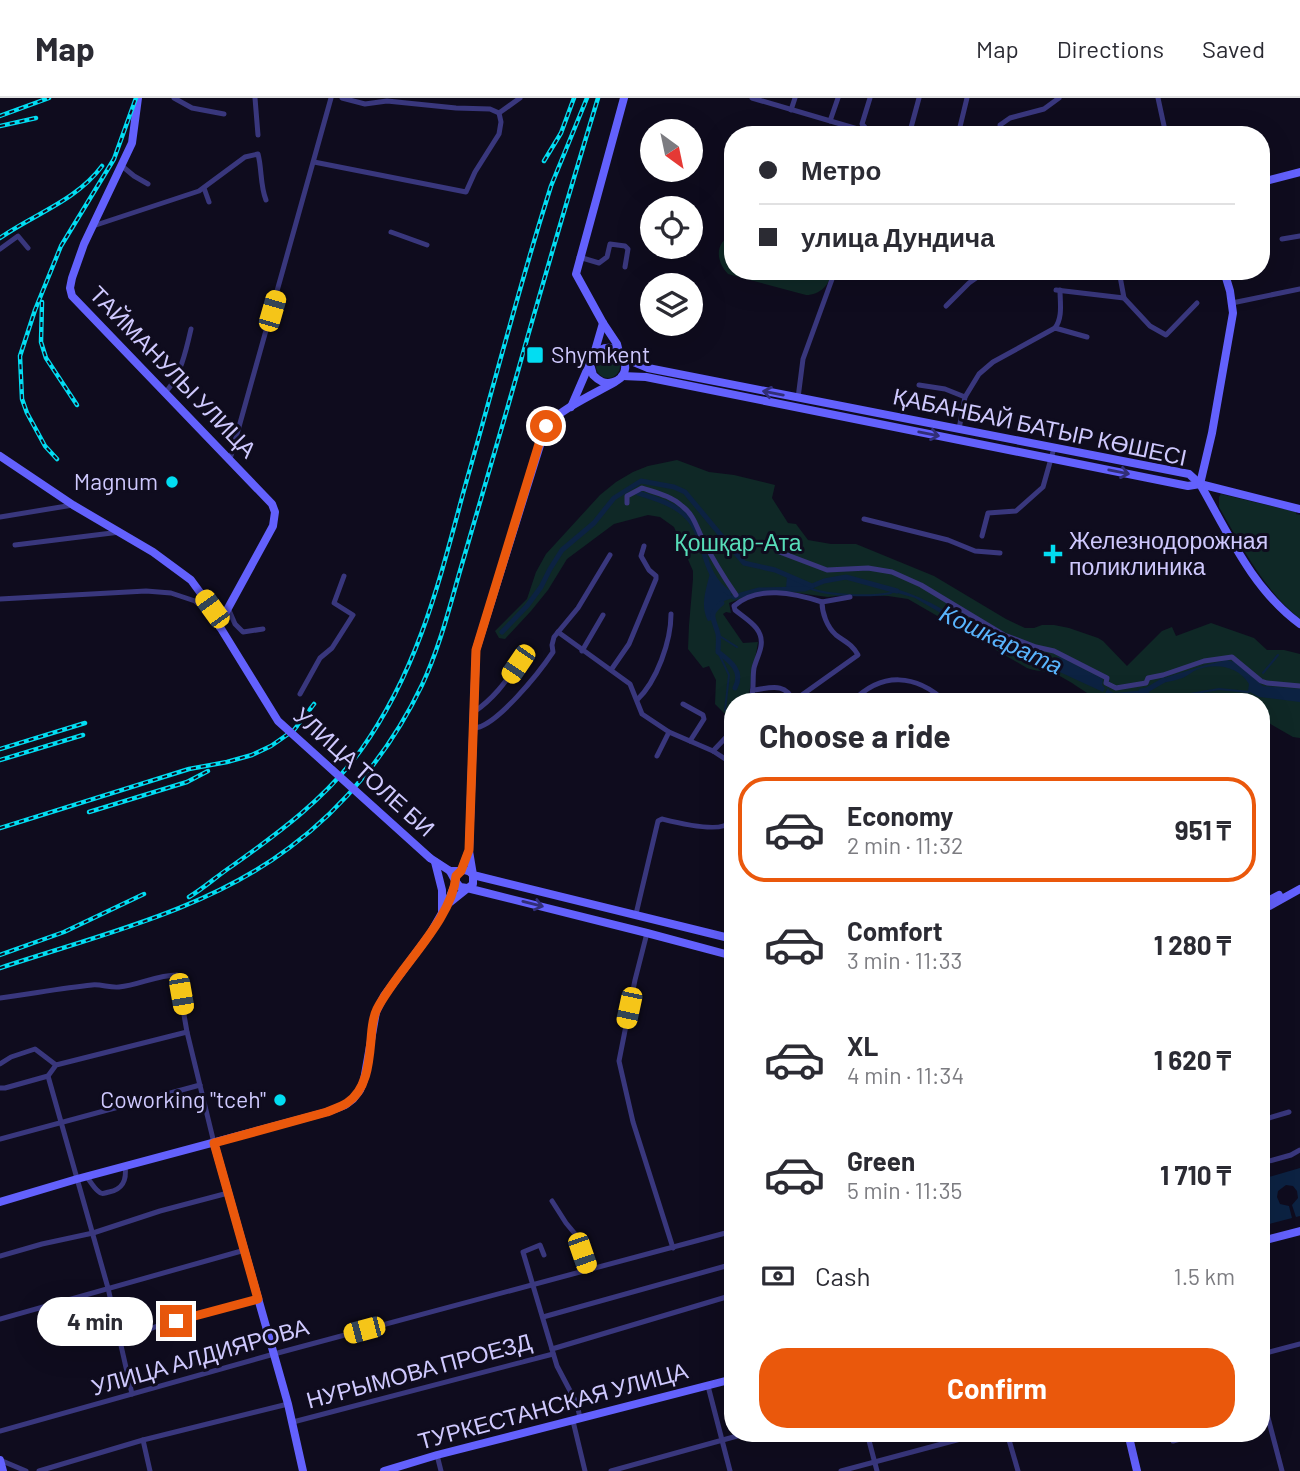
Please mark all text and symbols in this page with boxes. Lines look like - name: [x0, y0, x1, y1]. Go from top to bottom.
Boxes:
- text: Map: [35, 28, 95, 68]
- text: Map: [976, 34, 1019, 63]
- text: Directions: [1057, 34, 1164, 63]
- text: Saved: [1202, 34, 1265, 63]
- north arrow: [640, 119, 704, 182]
- map controls: [640, 119, 703, 336]
- text: Метро: [801, 154, 881, 185]
- button: locate: [640, 196, 703, 259]
- text: улица Дундича: [801, 221, 995, 252]
- button: layers: [640, 273, 703, 336]
- street label: ТАЙМАНУЛЫ УЛИЦА: [84, 280, 263, 464]
- car: [257, 288, 288, 334]
- place label: Shymkent: [551, 340, 650, 368]
- marker: Shymkent: [525, 345, 545, 365]
- street label: ҚАБАНБАЙ БАТЫР КӨШЕСІ: [891, 381, 1190, 471]
- one-way arrow: [762, 385, 785, 399]
- route start: [530, 410, 562, 442]
- one-way arrow: [917, 428, 940, 442]
- one-way arrow: [1107, 465, 1130, 479]
- place label: Magnum: [74, 467, 158, 495]
- marker: Magnum: [164, 474, 180, 490]
- place label: Железнодорожная поликлиника: [1069, 526, 1268, 580]
- park label: Қошқар-Ата: [674, 528, 802, 556]
- marker: Железнодорожная поликлиника: [1043, 544, 1063, 564]
- car: [192, 586, 233, 632]
- water label: Кошкарата: [936, 598, 1068, 680]
- car: [498, 641, 539, 687]
- street label: УЛИЦА ТОЛЕ БИ: [289, 701, 441, 842]
- text: Choose a ride: [759, 716, 951, 754]
- icon: car: [763, 798, 826, 861]
- text: Economy: [847, 800, 953, 831]
- text: 951 ₸: [1175, 814, 1231, 845]
- text: 2 min · 11:32: [847, 831, 963, 859]
- one-way arrow: [521, 898, 544, 912]
- icon: car: [763, 913, 826, 976]
- text: Comfort: [847, 915, 943, 946]
- text: 1 280 ₸: [1154, 929, 1231, 960]
- text: 3 min · 11:33: [847, 946, 962, 974]
- car: [168, 971, 195, 1017]
- car: [615, 985, 644, 1031]
- icon: car: [763, 1028, 826, 1091]
- text: XL: [847, 1030, 878, 1061]
- text: 1 620 ₸: [1154, 1044, 1231, 1075]
- text: 4 min · 11:34: [847, 1061, 964, 1089]
- place label: Coworking "tceh": [100, 1085, 266, 1113]
- marker: Coworking "tceh": [272, 1092, 288, 1108]
- icon: car: [763, 1143, 826, 1206]
- text: Green: [847, 1145, 915, 1176]
- text: 1 710 ₸: [1160, 1159, 1231, 1190]
- text: 5 min · 11:35: [847, 1176, 962, 1204]
- car: [566, 1230, 599, 1276]
- icon: cash: [759, 1257, 797, 1295]
- text: Cash: [815, 1260, 870, 1291]
- text: 1.5 km: [1174, 1262, 1235, 1290]
- callout: 4 min: [36, 1296, 152, 1346]
- route end: [160, 1305, 192, 1337]
- text: 4 min: [67, 1307, 123, 1335]
- street label: УЛИЦА АЛДИЯРОВА: [88, 1311, 312, 1400]
- car: [341, 1314, 388, 1346]
- street label: НУРЫМОВА ПРОЕЗД: [303, 1326, 535, 1414]
- button: Confirm: [759, 1348, 1235, 1428]
- street label: ТУРКЕСТАНСКАЯ УЛИЦА: [415, 1355, 691, 1455]

